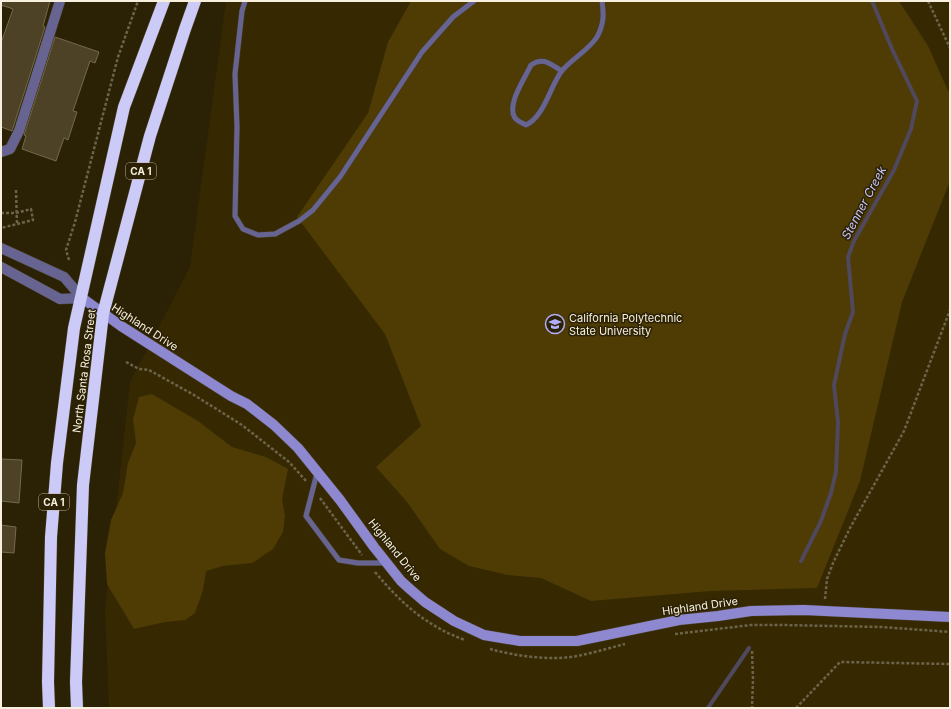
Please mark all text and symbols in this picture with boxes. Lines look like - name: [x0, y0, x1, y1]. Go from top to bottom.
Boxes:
- road number: CA 1: [126, 163, 156, 179]
- water label: Stenner Creek: [838, 163, 889, 242]
- street label: Highland Drive: [109, 300, 181, 354]
- street label: North Santa Rosa Street: [69, 308, 99, 434]
- place label: California Polytechnic State University: [569, 311, 682, 338]
- school or university icon: California Polytechnic State University: [544, 313, 566, 335]
- road number: CA 1: [39, 494, 69, 510]
- street label: Highland Drive: [365, 516, 425, 584]
- street label: Highland Drive: [661, 594, 739, 618]

